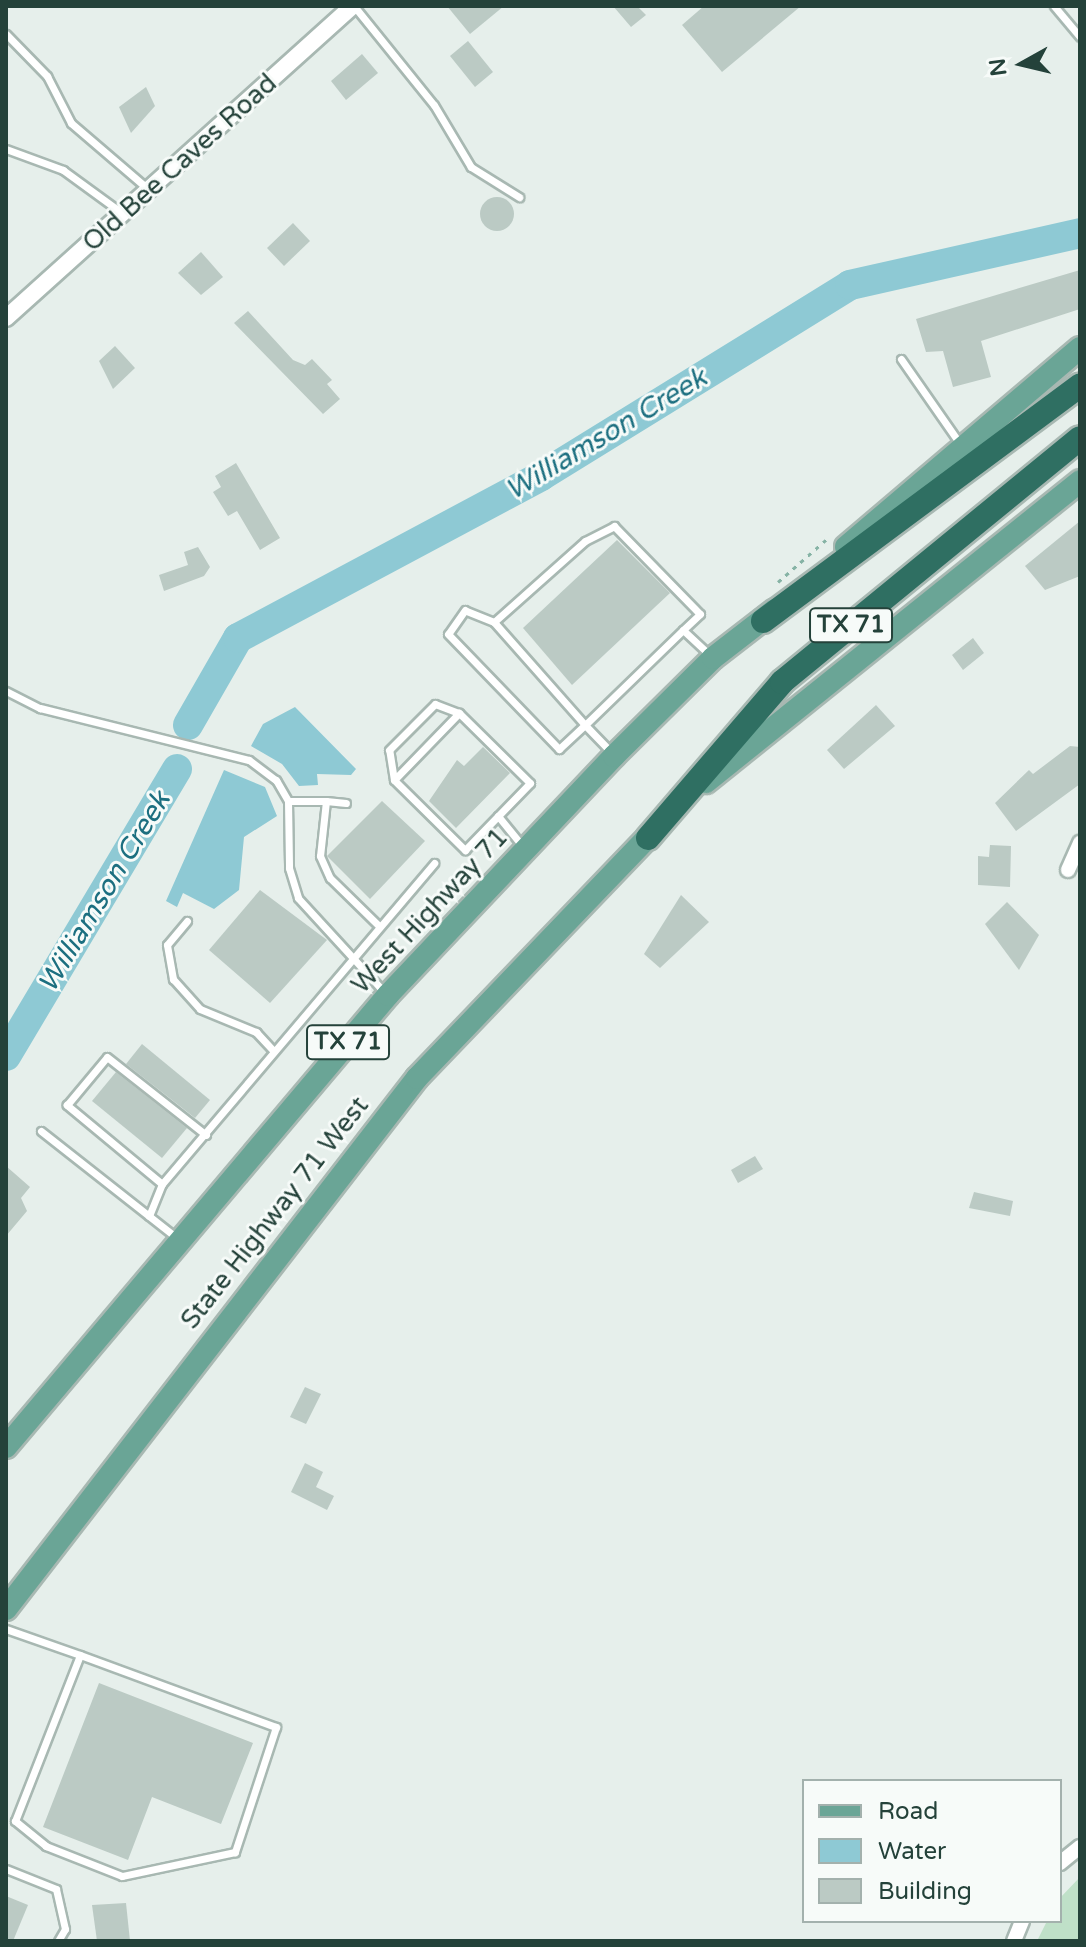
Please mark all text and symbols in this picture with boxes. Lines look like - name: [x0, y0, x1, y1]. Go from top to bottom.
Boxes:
- north arrow: [982, 24, 1062, 104]
- text: N: [984, 57, 1012, 78]
- street label: Old Bee Caves Road: [77, 68, 283, 258]
- water label: Williamson Creek: [499, 361, 713, 507]
- road number: TX 71: [809, 605, 893, 645]
- water label: Williamson Creek: [31, 785, 177, 999]
- street label: West Highway 71: [345, 822, 515, 1000]
- road number: TX 71: [306, 1022, 390, 1062]
- street label: State Highway 71 West: [175, 1091, 375, 1335]
- legend: [802, 1779, 1062, 1923]
- text: Road: [878, 1797, 938, 1826]
- text: Water: [878, 1837, 946, 1866]
- text: Building: [878, 1877, 972, 1906]

